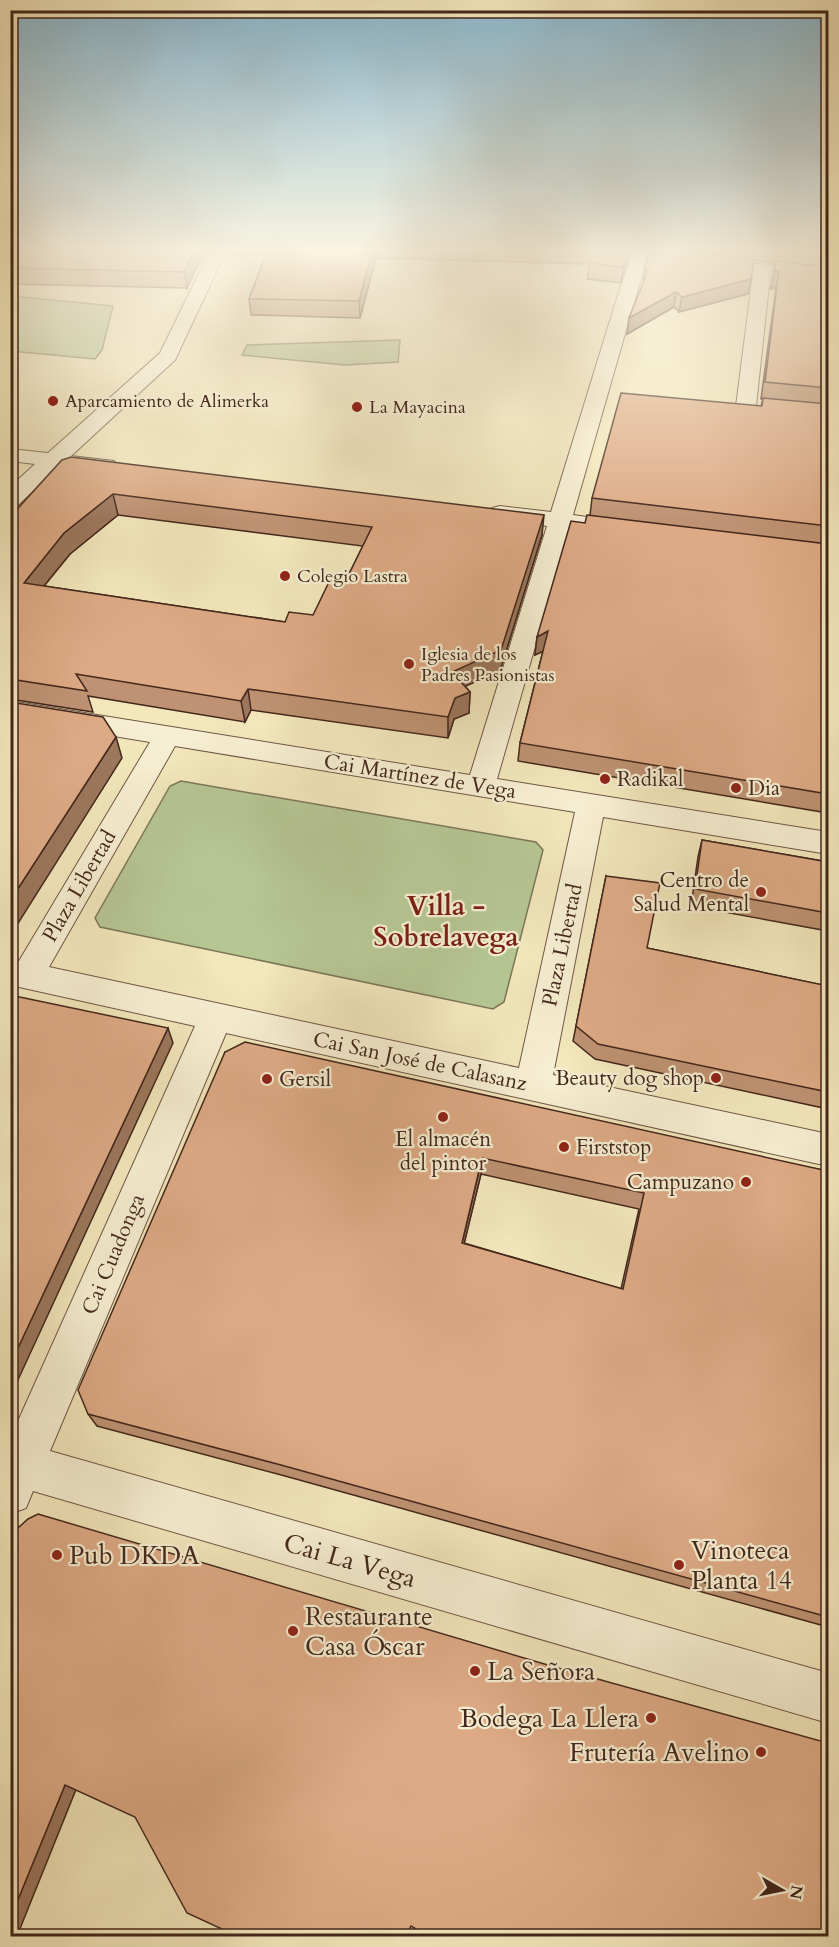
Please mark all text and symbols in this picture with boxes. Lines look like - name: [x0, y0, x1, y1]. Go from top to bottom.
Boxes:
- place label: Aparcamiento de Alimerka: [65, 389, 269, 414]
- marker: Aparcamiento de Alimerka: [46, 394, 60, 408]
- place label: La Mayacina: [369, 395, 466, 420]
- marker: La Mayacina: [350, 400, 364, 414]
- place label: Colegio Lastra: [297, 564, 408, 589]
- marker: Colegio Lastra: [278, 569, 292, 583]
- place label: Iglesia de los Padres Pasionistas: [421, 642, 555, 688]
- marker: Iglesia de los Padres Pasionistas: [402, 657, 416, 671]
- street label: Cai Martínez de Vega: [322, 747, 518, 806]
- place label: Radikal: [617, 765, 683, 794]
- marker: Radikal: [598, 772, 612, 786]
- place label: Dia: [748, 774, 780, 803]
- marker: Dia: [729, 781, 743, 795]
- street label: Plaza Libertad: [36, 825, 123, 948]
- place label: Centro de Salud Mental: [633, 866, 749, 919]
- street label: Plaza Libertad: [535, 881, 590, 1009]
- marker: Centro de Salud Mental: [754, 885, 768, 899]
- district label: Villa - Sobrelavega: [373, 888, 519, 956]
- street label: Cai San José de Calasanz: [310, 1025, 530, 1098]
- place label: Beauty dog shop: [555, 1064, 704, 1093]
- place label: Gersil: [279, 1065, 331, 1094]
- marker: Beauty dog shop: [709, 1071, 723, 1085]
- marker: Gersil: [260, 1072, 274, 1086]
- marker: El almacén del pintor: [436, 1110, 450, 1124]
- place label: El almacén del pintor: [395, 1125, 491, 1178]
- place label: Firststop: [576, 1133, 651, 1162]
- marker: Firststop: [557, 1140, 571, 1154]
- place label: Campuzano: [627, 1168, 734, 1197]
- marker: Campuzano: [739, 1175, 753, 1189]
- street label: Cai Cuadonga: [75, 1189, 152, 1319]
- street label: Cai La Vega: [280, 1525, 420, 1596]
- place label: Vinoteca Planta 14: [691, 1533, 792, 1598]
- place label: Pub DKDA: [69, 1538, 200, 1573]
- marker: Pub DKDA: [50, 1548, 64, 1562]
- marker: Vinoteca Planta 14: [672, 1558, 686, 1572]
- place label: Restaurante Casa Óscar: [305, 1599, 433, 1664]
- marker: Restaurante Casa Óscar: [286, 1624, 300, 1638]
- place label: La Señora: [487, 1654, 595, 1689]
- marker: La Señora: [468, 1664, 482, 1678]
- place label: Bodega La Llera: [460, 1701, 639, 1736]
- marker: Bodega La Llera: [644, 1711, 658, 1725]
- place label: Frutería Avelino: [569, 1735, 749, 1770]
- marker: Frutería Avelino: [754, 1745, 768, 1759]
- north arrow: [752, 1860, 812, 1920]
- text: N: [784, 1884, 808, 1901]

